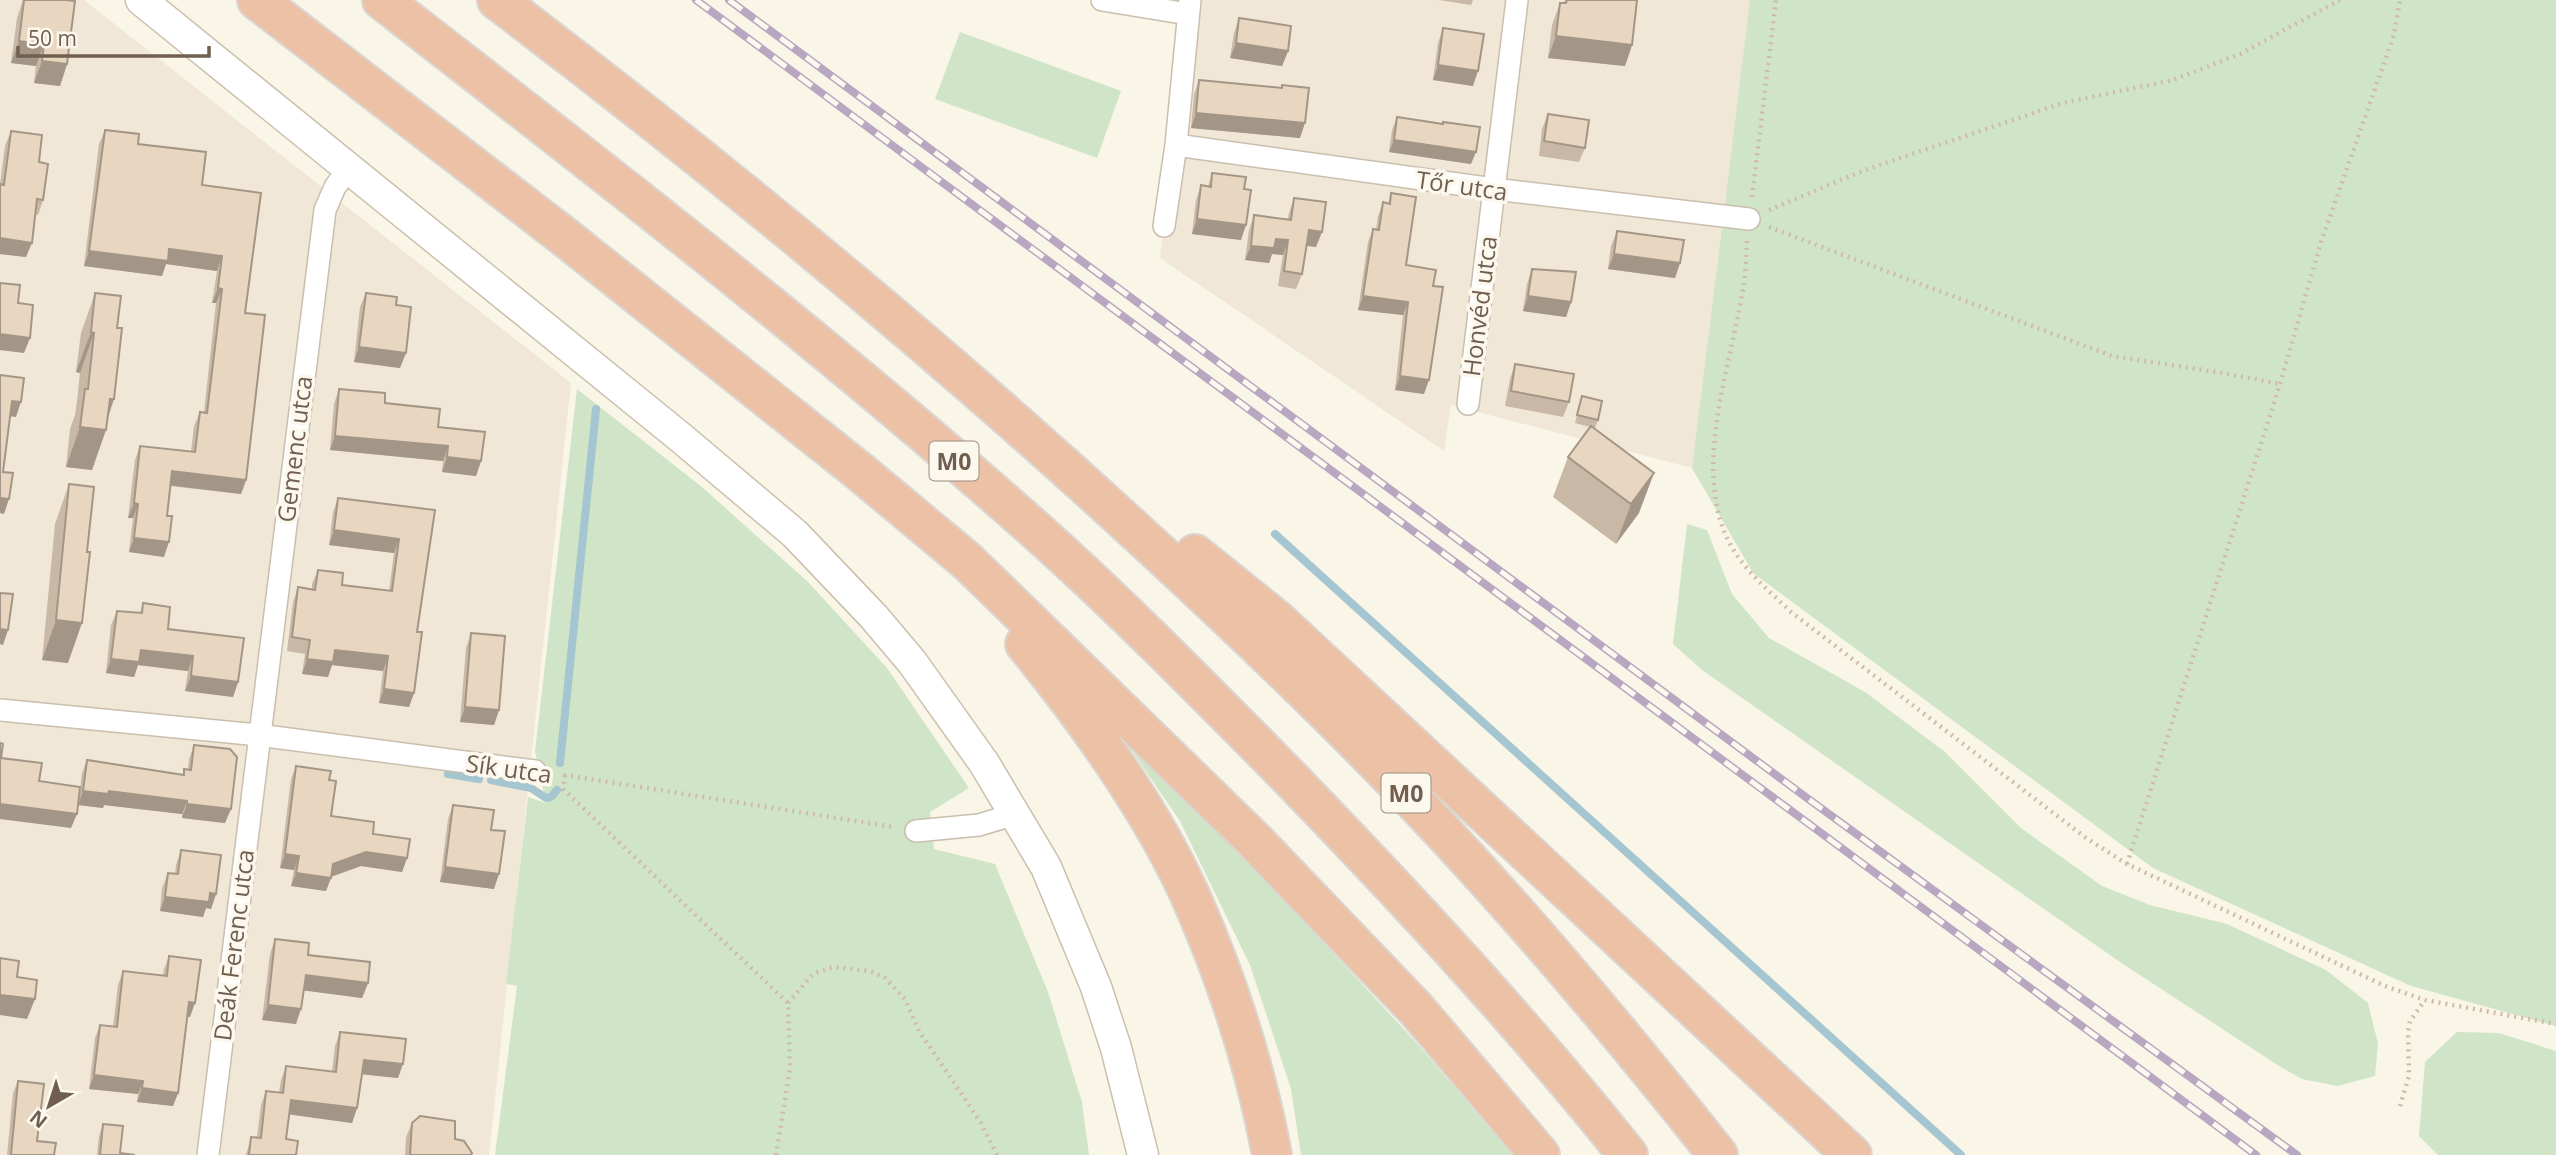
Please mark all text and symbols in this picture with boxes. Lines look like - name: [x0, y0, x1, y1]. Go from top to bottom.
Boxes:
- scale bar: [18, 14, 208, 58]
- text: 50 m: [28, 24, 77, 52]
- street label: Tőr utca: [1414, 162, 1510, 208]
- street label: Honvéd utca: [1454, 234, 1504, 378]
- street label: Gemenc utca: [269, 374, 319, 524]
- road number: M0: [930, 442, 978, 481]
- street label: Sík utca: [464, 746, 554, 790]
- road number: M0: [1382, 774, 1430, 813]
- street label: Deák Ferenc utca: [205, 847, 261, 1043]
- north arrow: [14, 1071, 84, 1141]
- text: N: [24, 1104, 52, 1134]

